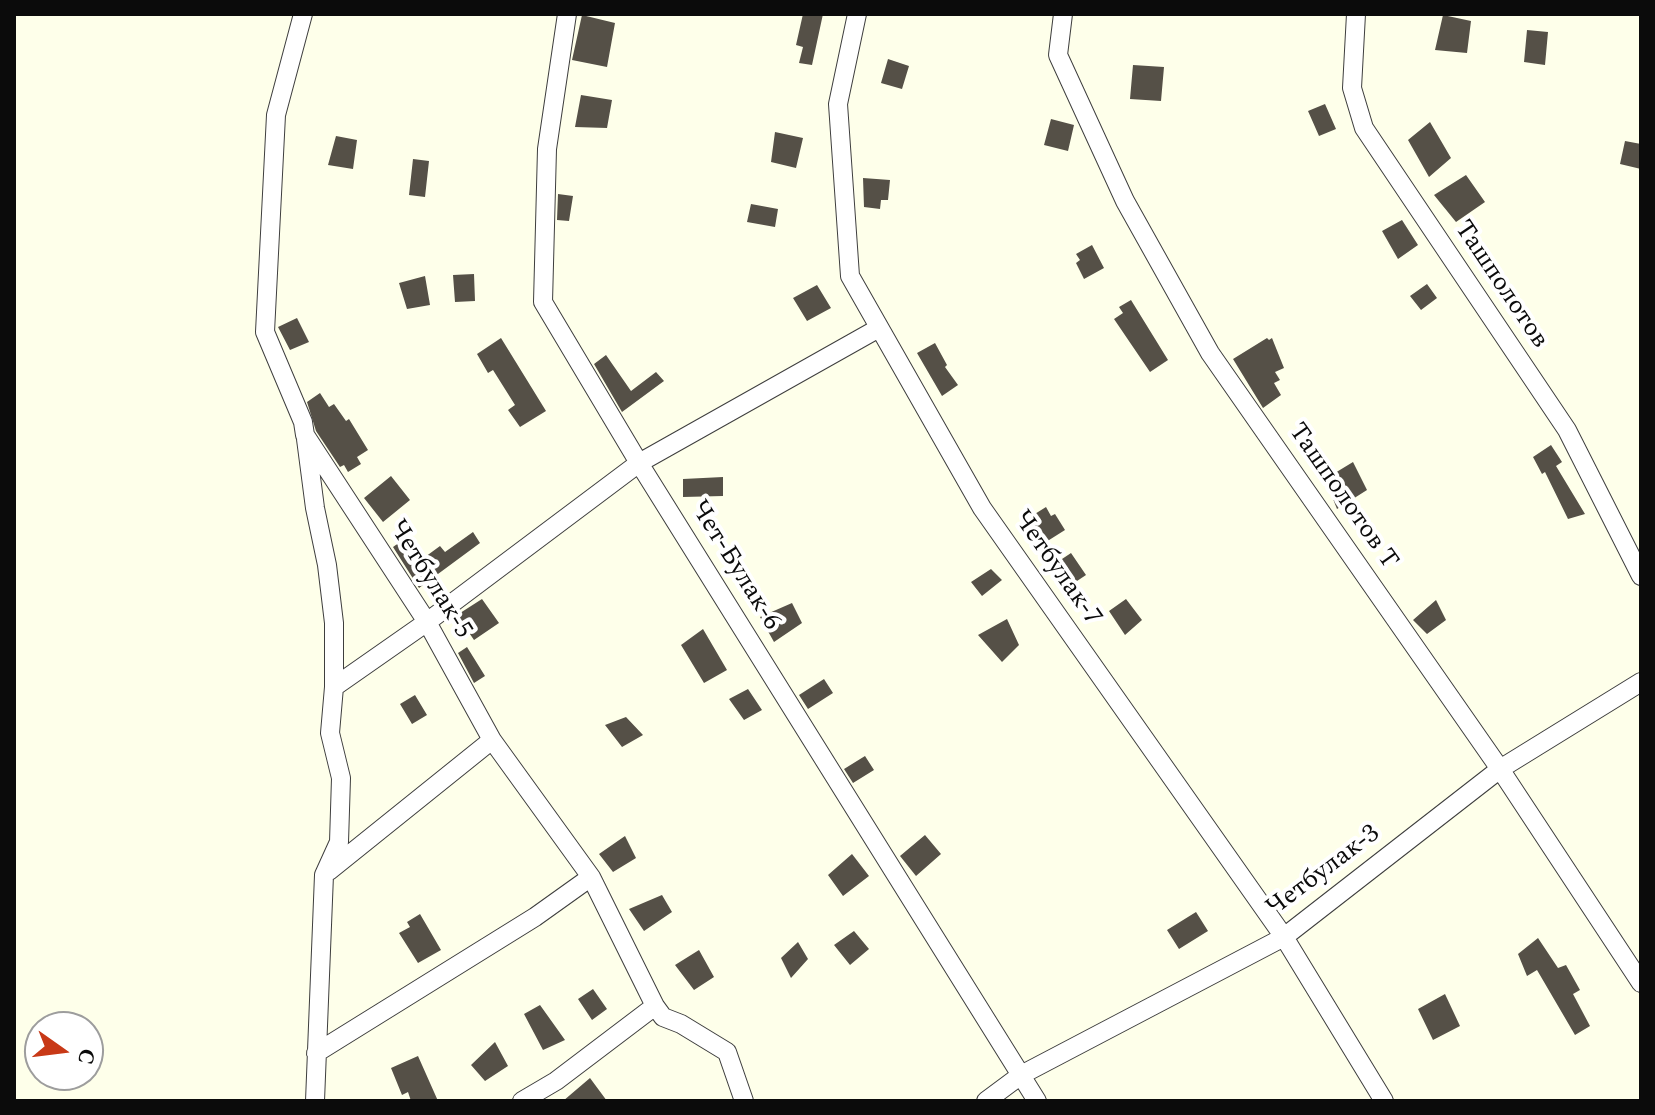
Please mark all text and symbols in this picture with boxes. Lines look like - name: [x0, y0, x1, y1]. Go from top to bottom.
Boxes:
- street label: Ташполотов: [1446, 215, 1554, 355]
- street label: Ташполотов Т: [1280, 418, 1404, 576]
- street label: Чет-Булак-6: [682, 495, 786, 637]
- street label: Четбулак-7: [1005, 505, 1107, 633]
- street label: Четбулак-5: [380, 515, 478, 645]
- street label: Четбулак-3: [1261, 819, 1387, 925]
- north arrow: [24, 1011, 104, 1091]
- text: С: [68, 1045, 104, 1068]

